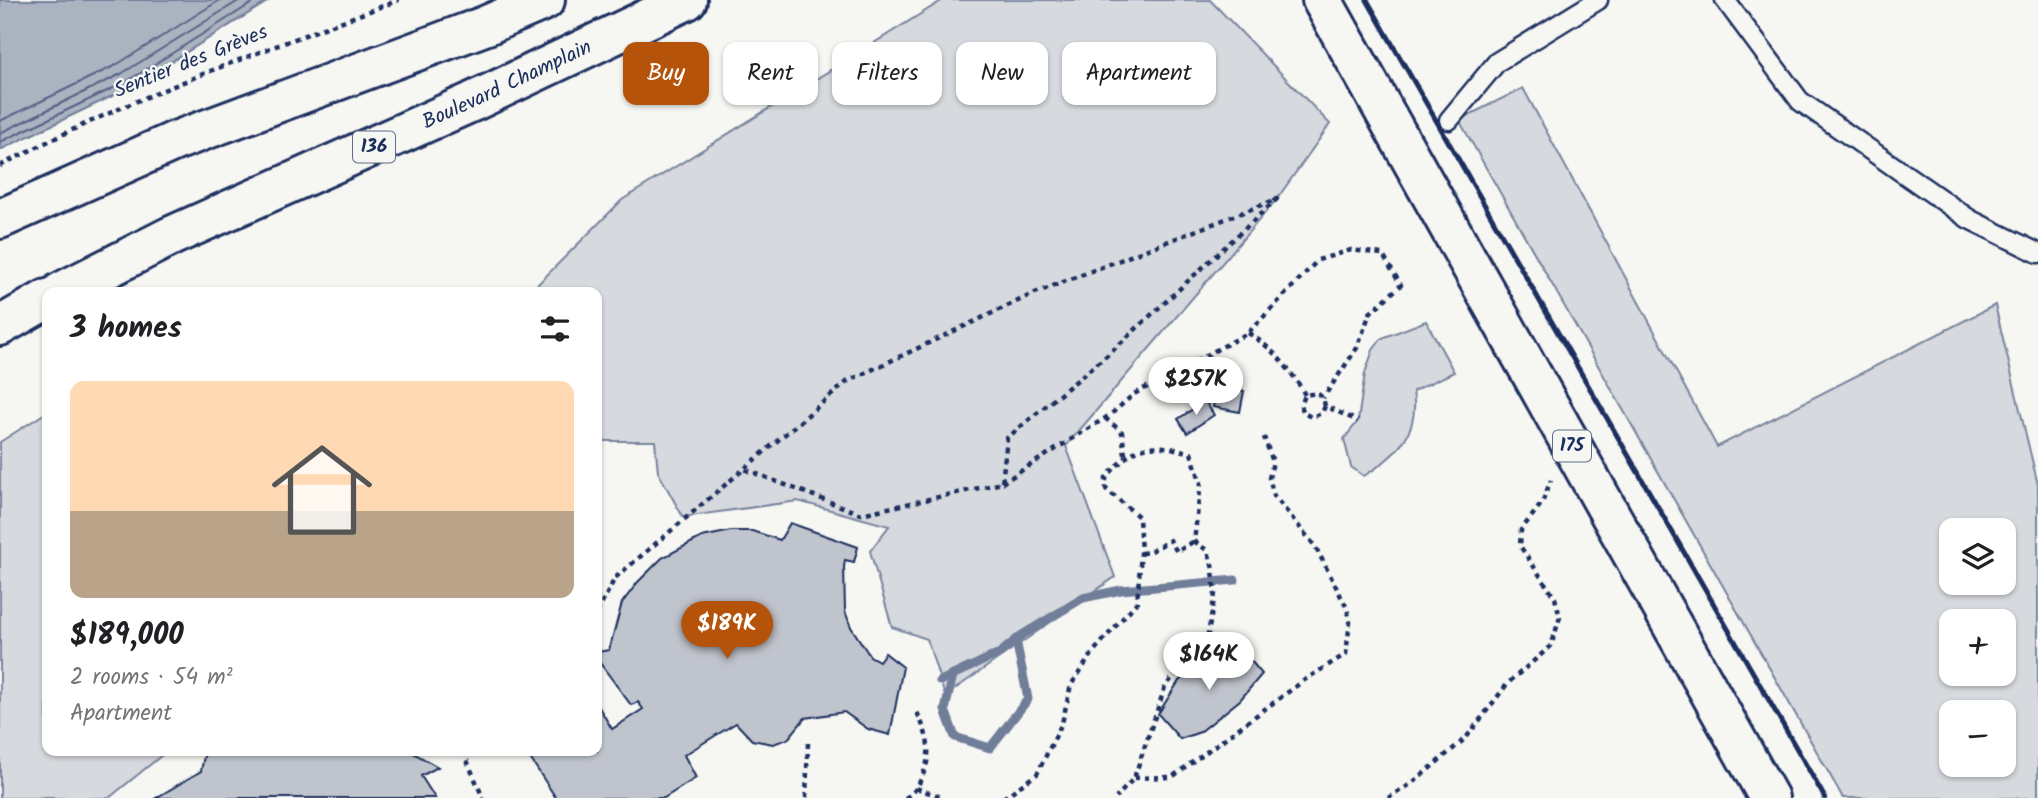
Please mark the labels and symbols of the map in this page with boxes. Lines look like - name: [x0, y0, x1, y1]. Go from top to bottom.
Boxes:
- street label: Sentier des Grèves: [109, 16, 273, 108]
- street label: Boulevard Champlain: [417, 31, 597, 139]
- road number: 136: [353, 132, 395, 162]
- pin: $257K: [1147, 358, 1245, 417]
- road number: 175: [1553, 430, 1591, 462]
- pin: $189K: [678, 602, 776, 661]
- pin: $164K: [1160, 632, 1258, 692]

